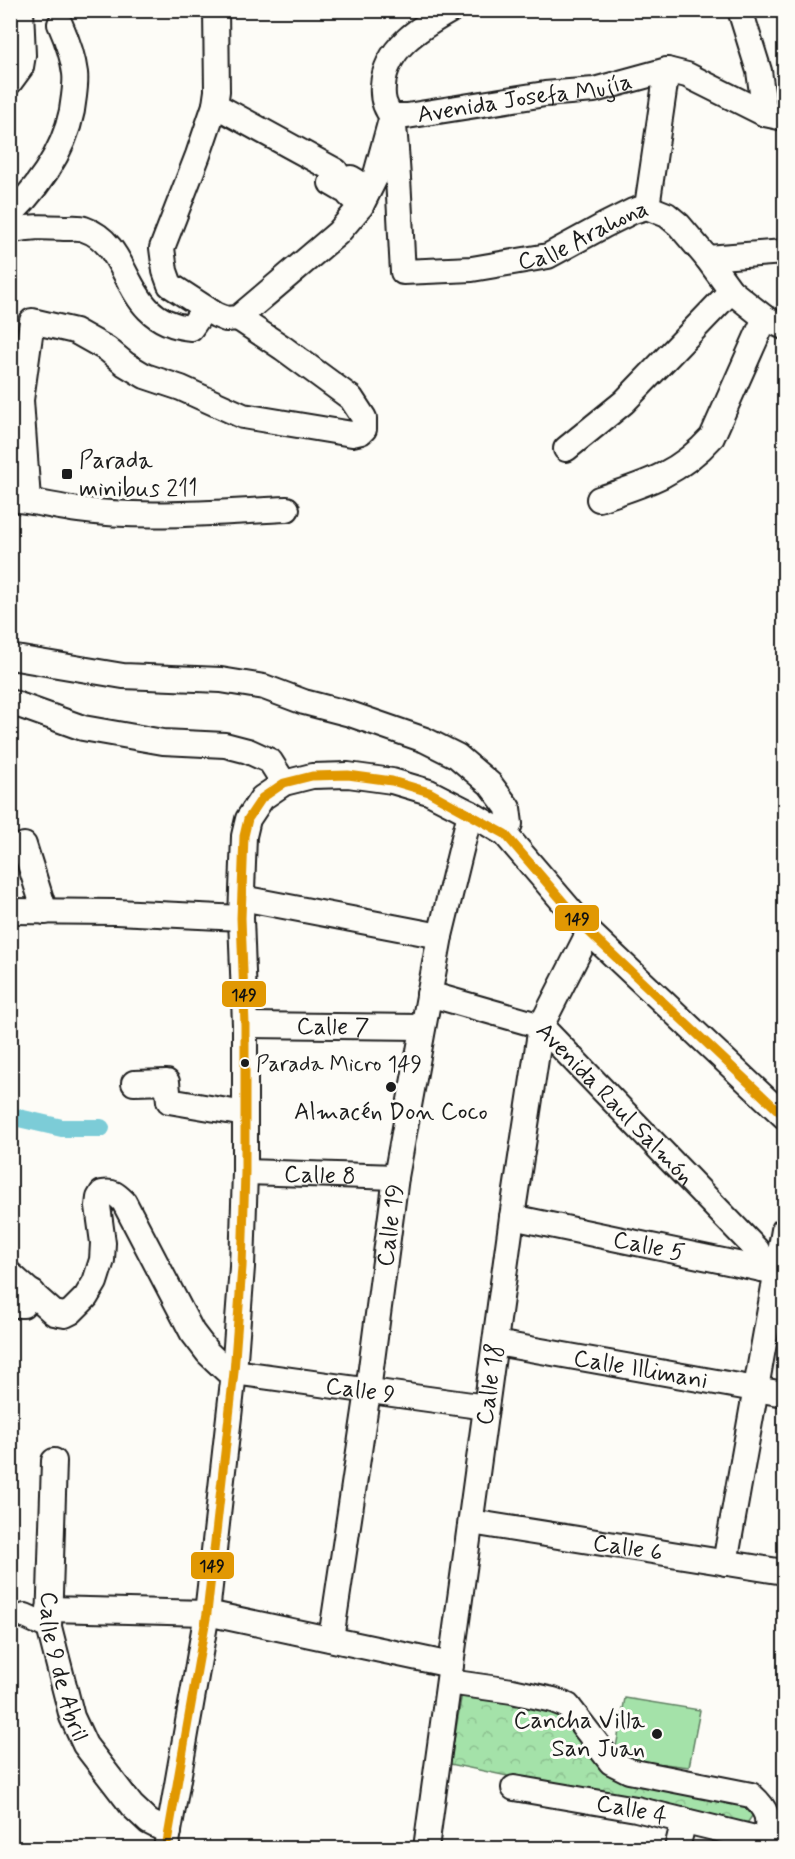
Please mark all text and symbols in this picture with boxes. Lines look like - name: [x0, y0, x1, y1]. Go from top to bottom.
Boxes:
- street label: Avenida Josefa Mujía: [415, 66, 636, 131]
- street label: Calle Arahona: [516, 193, 652, 278]
- place label: Parada minibus 211: [79, 446, 198, 505]
- marker: Parada minibus 211: [60, 467, 74, 481]
- line badge: 149: [554, 904, 600, 932]
- text: 149: [564, 909, 590, 930]
- line badge: 149: [221, 980, 267, 1008]
- text: 149: [231, 985, 257, 1006]
- street label: Calle 7: [296, 1012, 370, 1043]
- street label: Avenida Raul Salmón: [529, 1016, 700, 1193]
- place label: Parada Micro 149: [256, 1051, 422, 1079]
- marker: Parada Micro 149: [239, 1057, 251, 1069]
- marker: Almacén Don Coco: [384, 1080, 398, 1094]
- place label: Almacén Don Coco: [294, 1097, 488, 1128]
- street label: Calle 8: [284, 1159, 356, 1193]
- street label: Calle 19: [370, 1182, 412, 1269]
- street label: Calle 5: [610, 1224, 687, 1270]
- street label: Calle 18: [470, 1342, 512, 1427]
- street label: Calle Illimani: [571, 1343, 710, 1397]
- street label: Calle 9: [324, 1371, 397, 1411]
- street label: Calle 6: [591, 1528, 665, 1569]
- line badge: 149: [190, 1551, 235, 1580]
- text: 149: [199, 1556, 225, 1577]
- street label: Calle 9 de Abril: [32, 1591, 95, 1746]
- place label: Cancha Villa San Juan: [514, 1706, 646, 1765]
- marker: Cancha Villa San Juan: [650, 1727, 664, 1741]
- street label: Calle 4: [594, 1788, 671, 1833]

